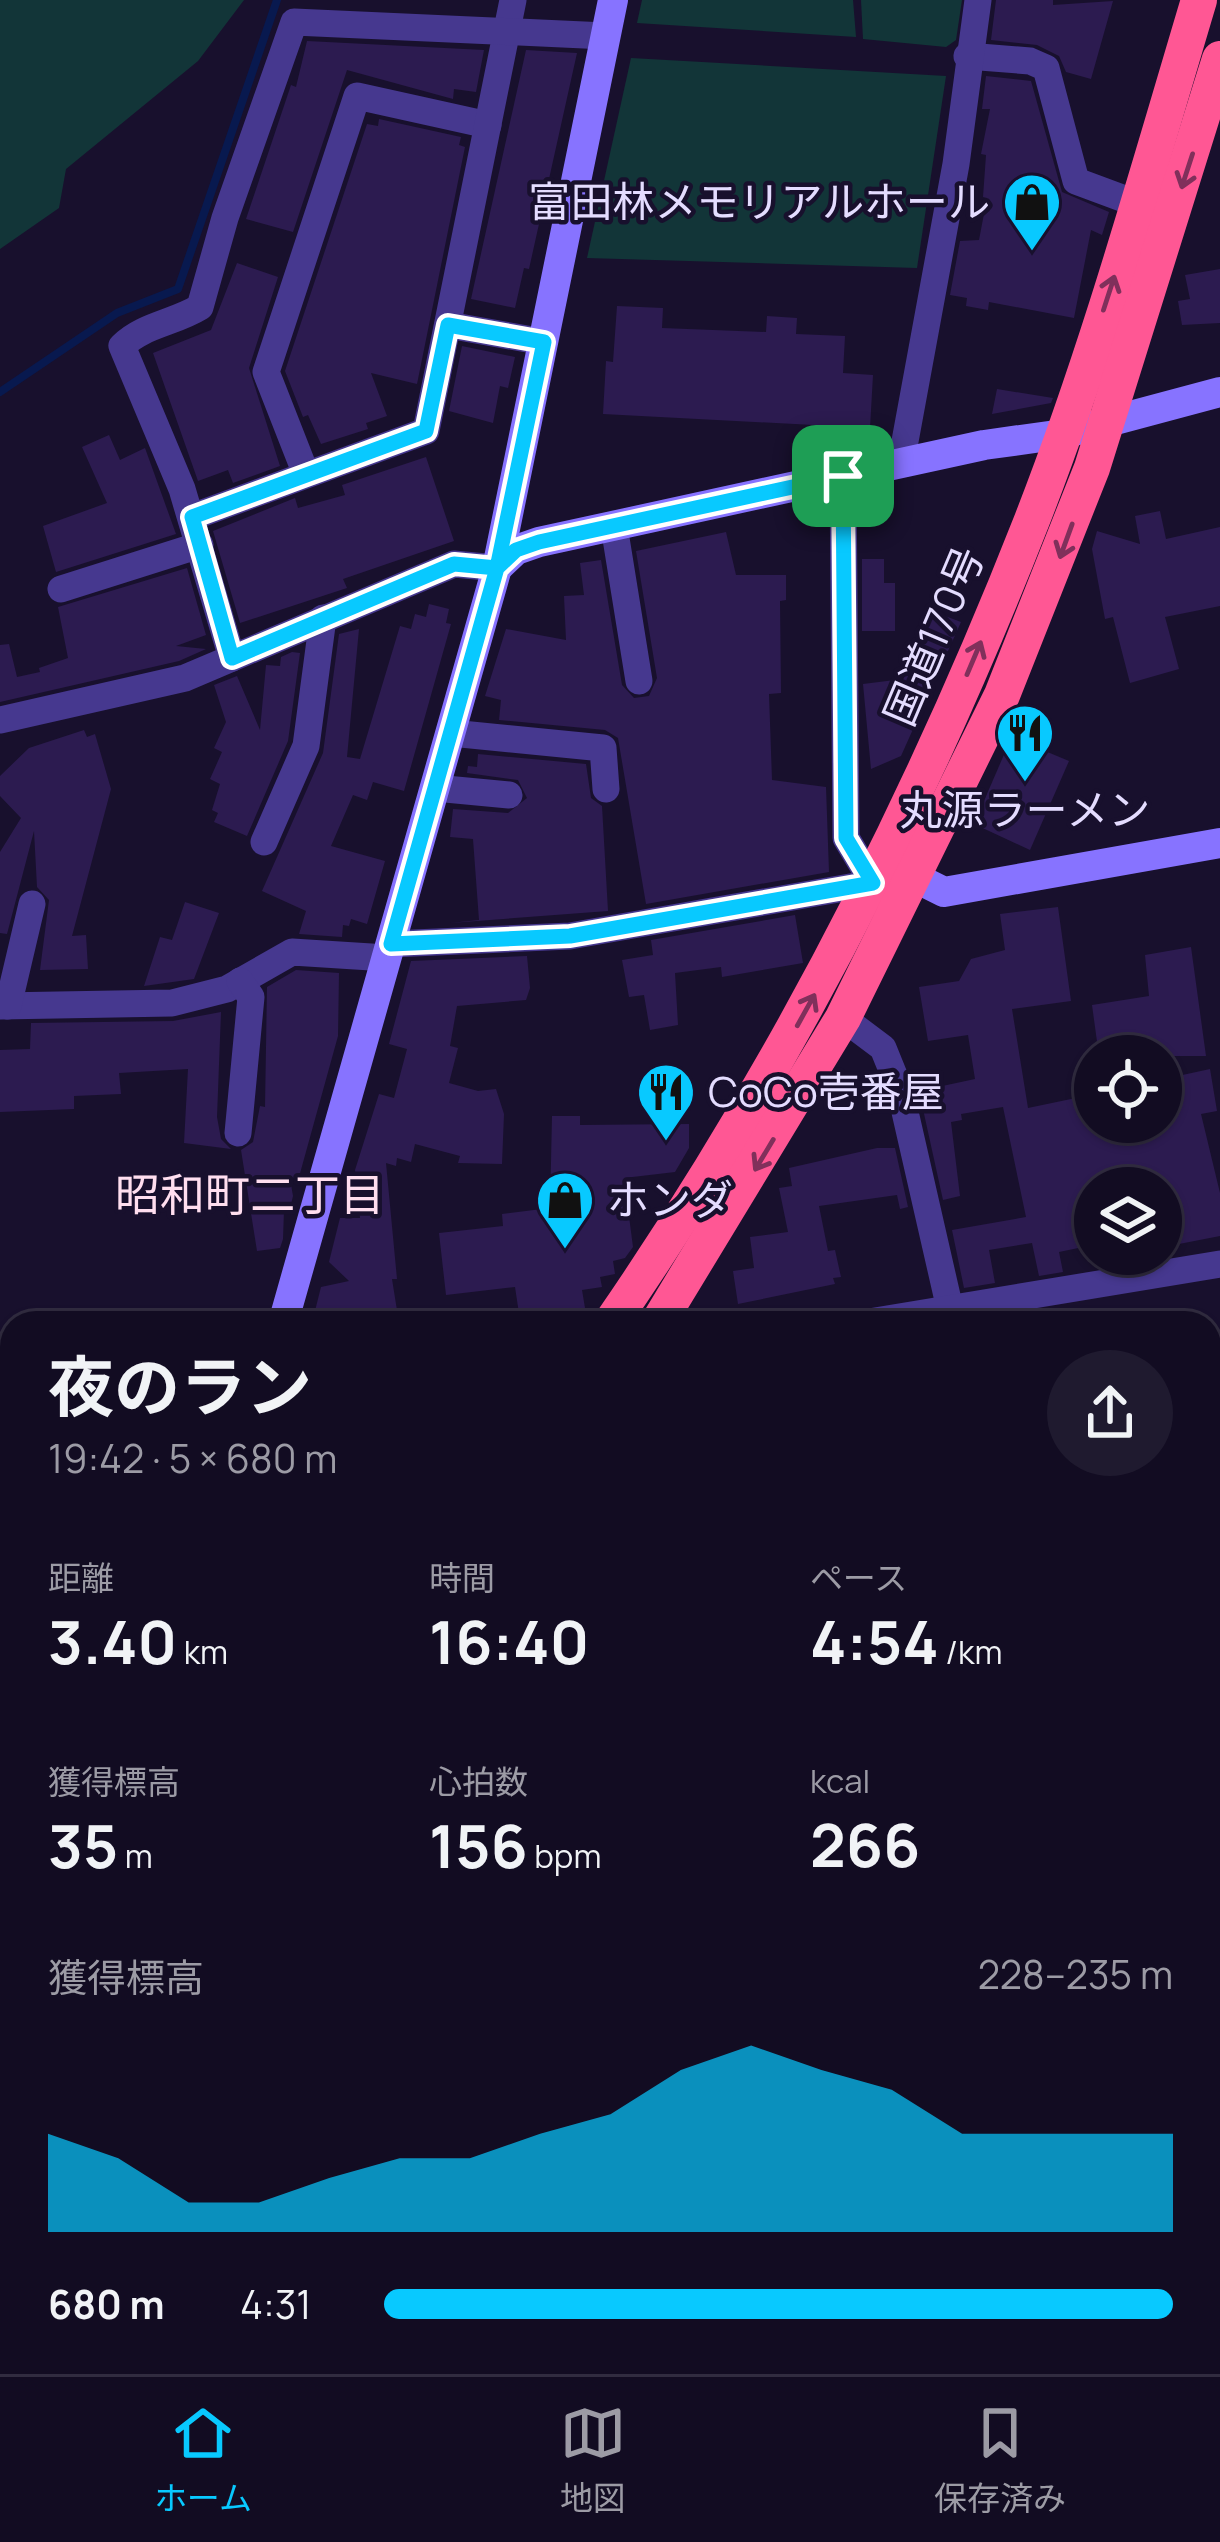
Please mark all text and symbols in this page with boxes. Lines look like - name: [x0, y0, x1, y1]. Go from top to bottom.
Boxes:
- one-way arrow: [1174, 151, 1196, 189]
- shop icon: 富田林メモリアルホール: [1001, 171, 1063, 253]
- place label: 富田林メモリアルホール: [528, 172, 990, 230]
- one-way arrow: [1100, 275, 1122, 313]
- pin: [792, 425, 894, 527]
- icon: arrive: [810, 443, 876, 509]
- one-way arrow: [1054, 522, 1075, 559]
- street label: 国道170号: [869, 537, 997, 734]
- one-way arrow: [965, 641, 987, 677]
- restaurant icon: 丸源ラーメン: [994, 702, 1056, 784]
- place label: 丸源ラーメン: [900, 780, 1150, 838]
- one-way arrow: [795, 993, 818, 1028]
- map controls: [1074, 1035, 1182, 1275]
- button: locate: [1074, 1035, 1182, 1143]
- restaurant icon: CoCo壱番屋: [635, 1061, 697, 1143]
- place label: CoCo壱番屋: [708, 1062, 944, 1120]
- one-way arrow: [752, 1136, 776, 1171]
- district label: 昭和町二丁目: [115, 1163, 385, 1225]
- button: layers: [1074, 1167, 1182, 1275]
- shop icon: ホンダ: [534, 1169, 596, 1251]
- place label: ホンダ: [607, 1170, 733, 1228]
- text: 夜のラン: [48, 1341, 312, 1431]
- button: share: [1047, 1350, 1173, 1476]
- text: 19:42 · 5 × 680 m: [48, 1431, 337, 1485]
- text: 距離: [48, 1555, 114, 1600]
- text: 時間: [429, 1555, 495, 1600]
- text: ペース: [810, 1555, 907, 1600]
- text: 3.40: [48, 1600, 177, 1682]
- text: 16:40: [429, 1600, 589, 1682]
- text: 4:54: [810, 1600, 939, 1682]
- text: km: [177, 1629, 228, 1674]
- text: /km: [939, 1629, 1002, 1674]
- text: kcal: [810, 1758, 870, 1803]
- text: 獲得標高: [48, 1759, 180, 1804]
- text: 心拍数: [429, 1759, 528, 1804]
- text: 266: [810, 1803, 920, 1885]
- text: 35: [48, 1804, 118, 1886]
- text: 156: [429, 1804, 528, 1886]
- text: m: [118, 1833, 153, 1878]
- text: bpm: [528, 1833, 601, 1878]
- text: 228–235 m: [978, 1947, 1173, 2001]
- text: 獲得標高: [48, 1950, 204, 2004]
- text: 680 m: [48, 2277, 165, 2331]
- text: 4:31: [240, 2277, 311, 2331]
- tab: ホーム: [154, 2400, 252, 2520]
- tab: 地図: [560, 2400, 626, 2520]
- tab: 保存済み: [934, 2400, 1066, 2520]

